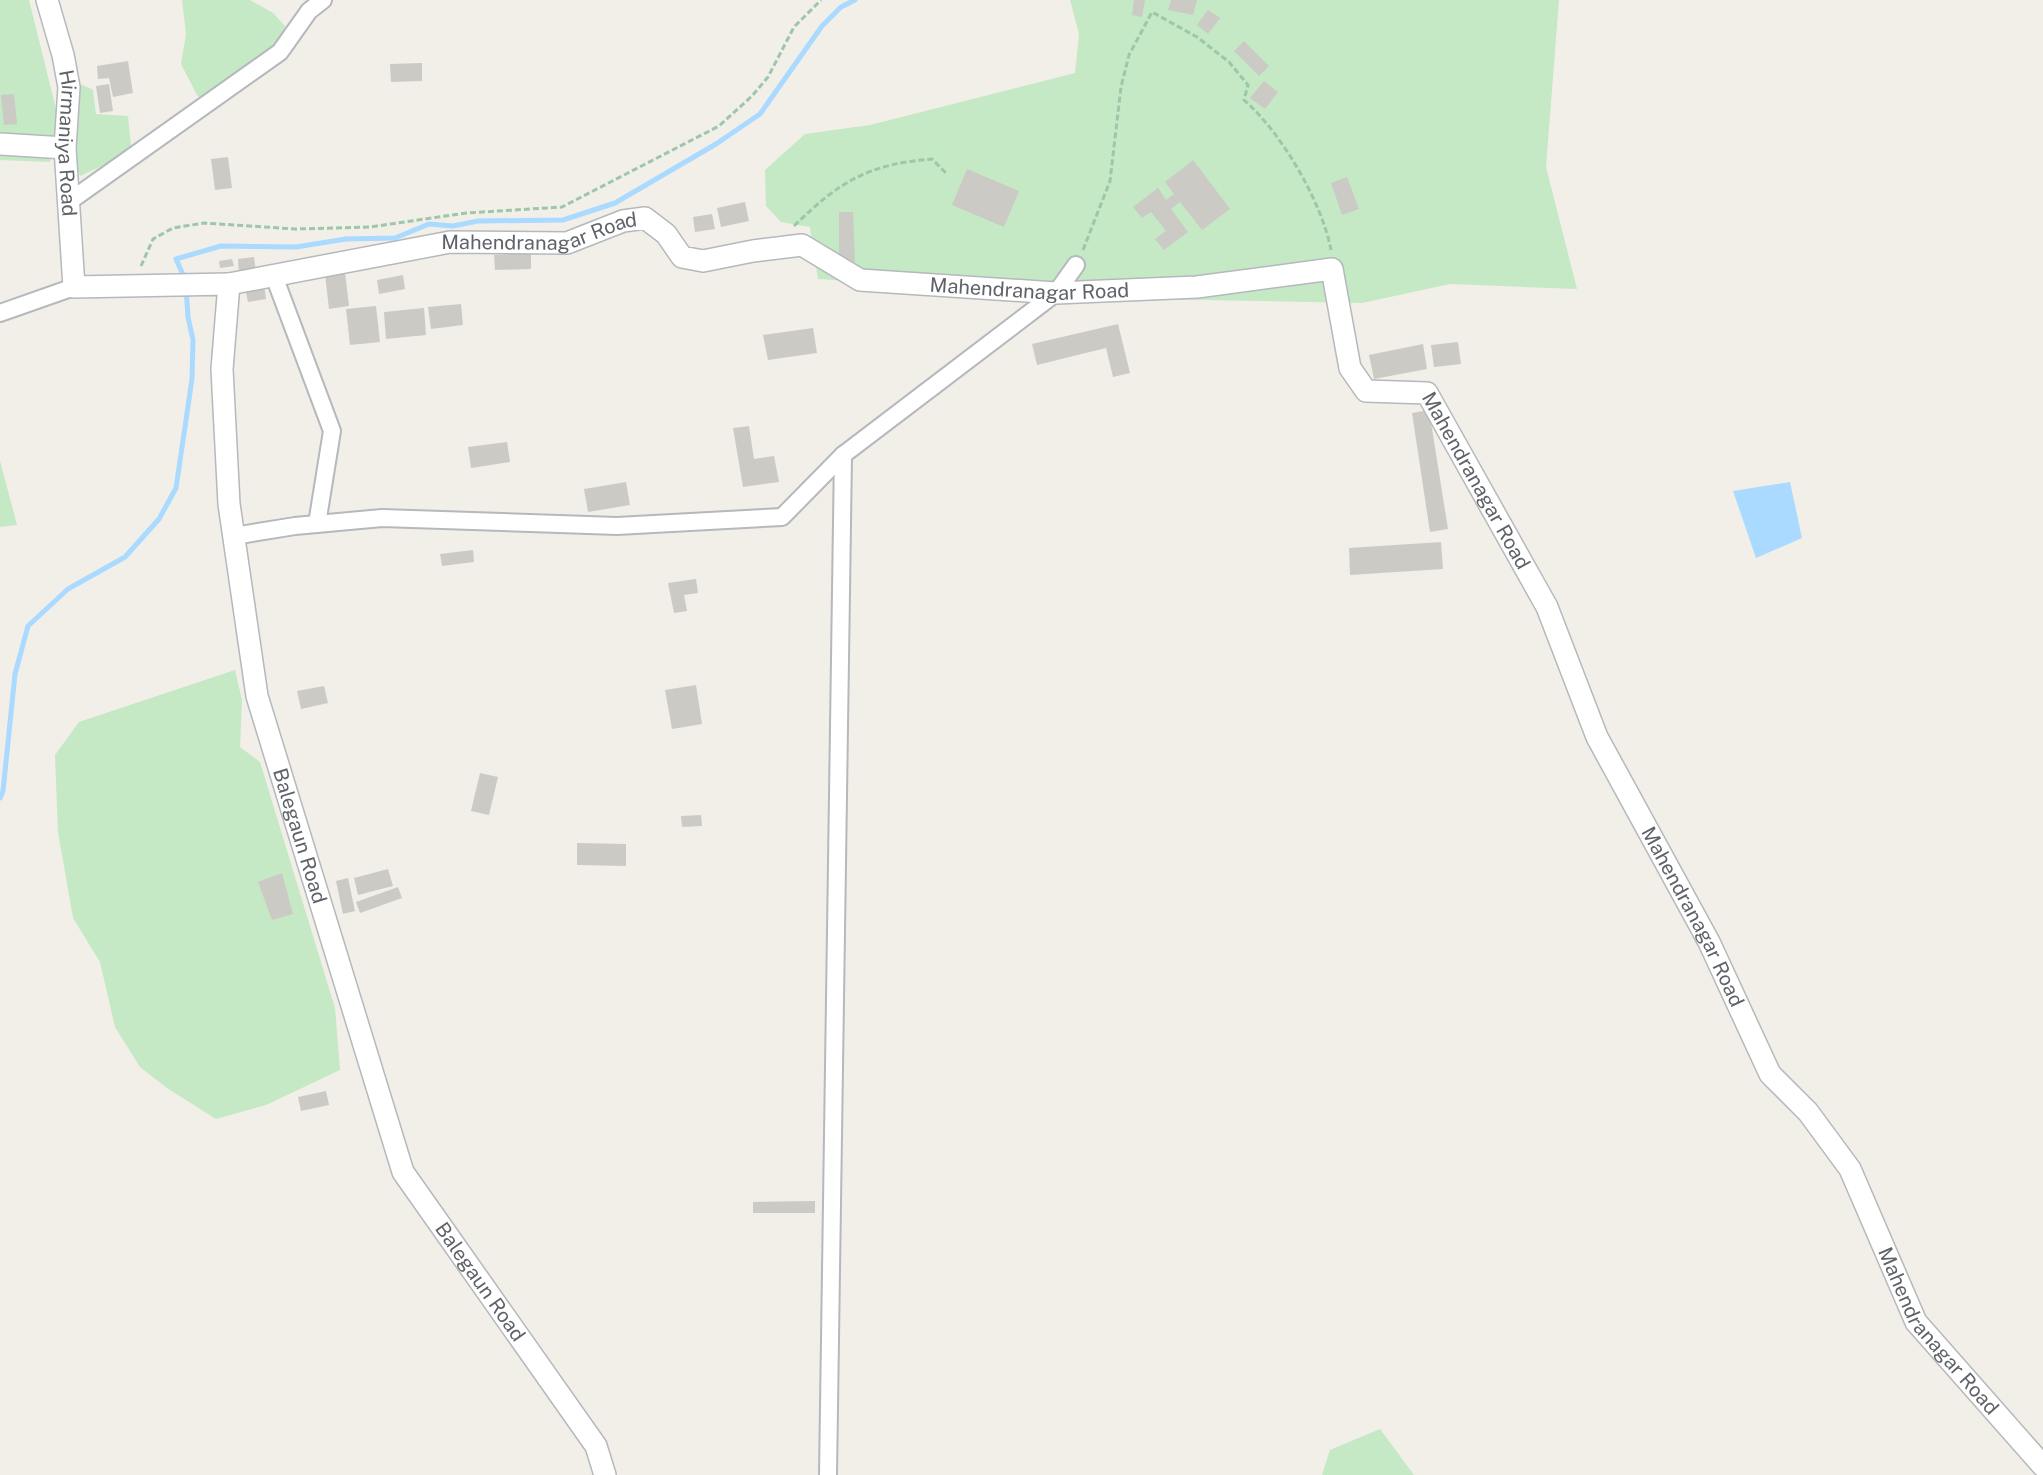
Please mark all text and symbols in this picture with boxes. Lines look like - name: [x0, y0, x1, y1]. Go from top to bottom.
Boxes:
- street label: Hirmaniya Road: [53, 68, 81, 217]
- street label: Mahendranagar Road: [441, 207, 638, 255]
- street label: Mahendranagar Road: [929, 273, 1130, 305]
- street label: Mahendranagar Road: [1417, 388, 1535, 573]
- street label: Balegaun Road: [268, 765, 332, 906]
- street label: Mahendranagar Road: [1636, 822, 1749, 1011]
- street label: Balegaun Road: [430, 1218, 531, 1346]
- street label: Mahendranagar Road: [1873, 1244, 2004, 1419]

